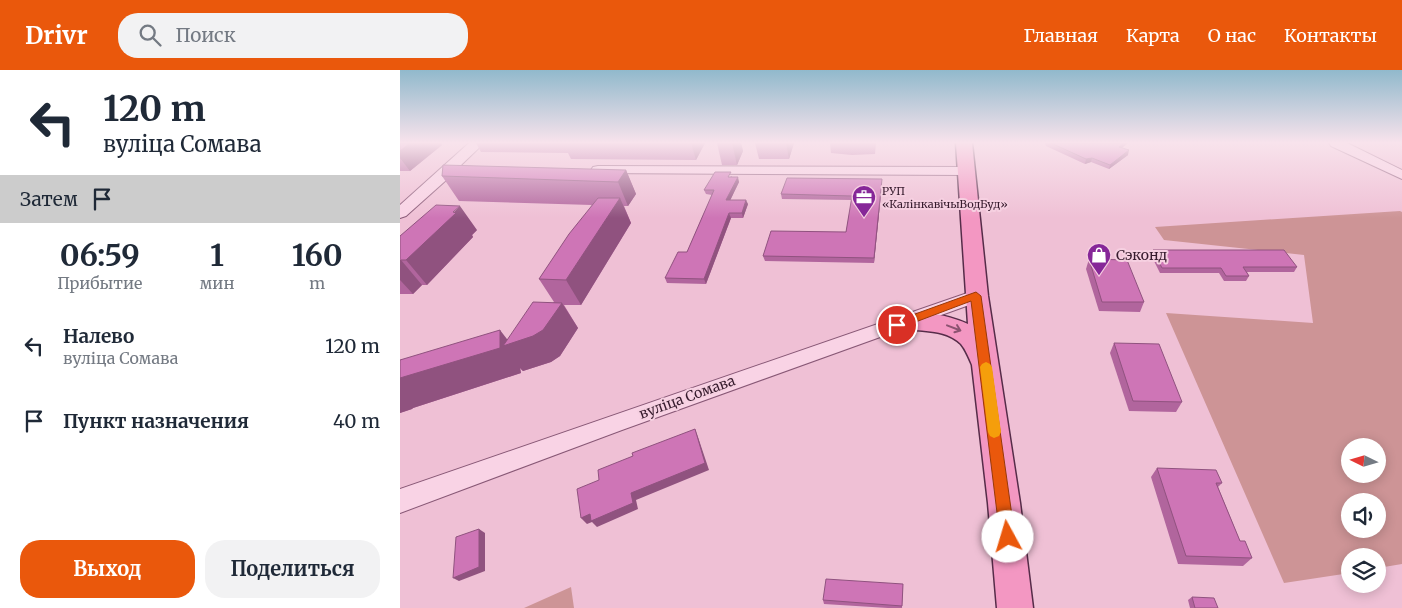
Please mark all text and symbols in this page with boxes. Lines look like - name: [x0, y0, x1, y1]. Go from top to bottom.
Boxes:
- search box: [118, 13, 468, 58]
- text: Drivr: [25, 20, 88, 51]
- icon: search: [136, 21, 164, 49]
- text: Поиск: [176, 23, 236, 47]
- text: Главная: [1023, 24, 1098, 47]
- text: Карта: [1126, 24, 1180, 47]
- text: О нас: [1208, 24, 1256, 47]
- text: Контакты: [1284, 24, 1377, 47]
- text: 120 m: [103, 87, 206, 131]
- icon: left: [20, 90, 85, 155]
- text: вуліца Сомава: [103, 130, 262, 158]
- office icon: РУП «КалінкавічыВодБуд»: [851, 184, 877, 218]
- place label: РУП «КалінкавічыВодБуд»: [882, 184, 1008, 211]
- icon: arrive: [88, 185, 116, 213]
- text: Затем: [20, 187, 78, 211]
- text: 06:59: [60, 236, 140, 274]
- text: 1: [210, 236, 224, 274]
- text: 160: [292, 236, 343, 274]
- shop icon: Сэконд: [1086, 242, 1112, 276]
- place label: Сэконд: [1116, 246, 1168, 264]
- text: Прибытие: [57, 273, 142, 293]
- text: мин: [200, 273, 234, 293]
- text: m: [309, 273, 325, 293]
- pin: [876, 304, 918, 346]
- icon: arrive: [883, 311, 911, 339]
- text: Налево: [63, 324, 134, 348]
- one-way arrow: [946, 324, 961, 333]
- icon: left: [20, 332, 48, 360]
- text: 120 m: [325, 334, 380, 358]
- text: вуліца Сомава: [63, 348, 178, 368]
- street label: вуліца Сомава: [636, 371, 738, 423]
- icon: arrive: [20, 407, 48, 435]
- text: Пункт назначения: [63, 409, 249, 433]
- text: 40 m: [333, 409, 380, 433]
- north arrow: [1341, 438, 1386, 482]
- map controls: [1341, 438, 1386, 593]
- button: sound: [1341, 493, 1386, 538]
- position arrow: [981, 510, 1033, 562]
- button: Выход: [20, 540, 195, 598]
- button: Поделиться: [205, 540, 380, 598]
- button: layers: [1341, 548, 1386, 593]

